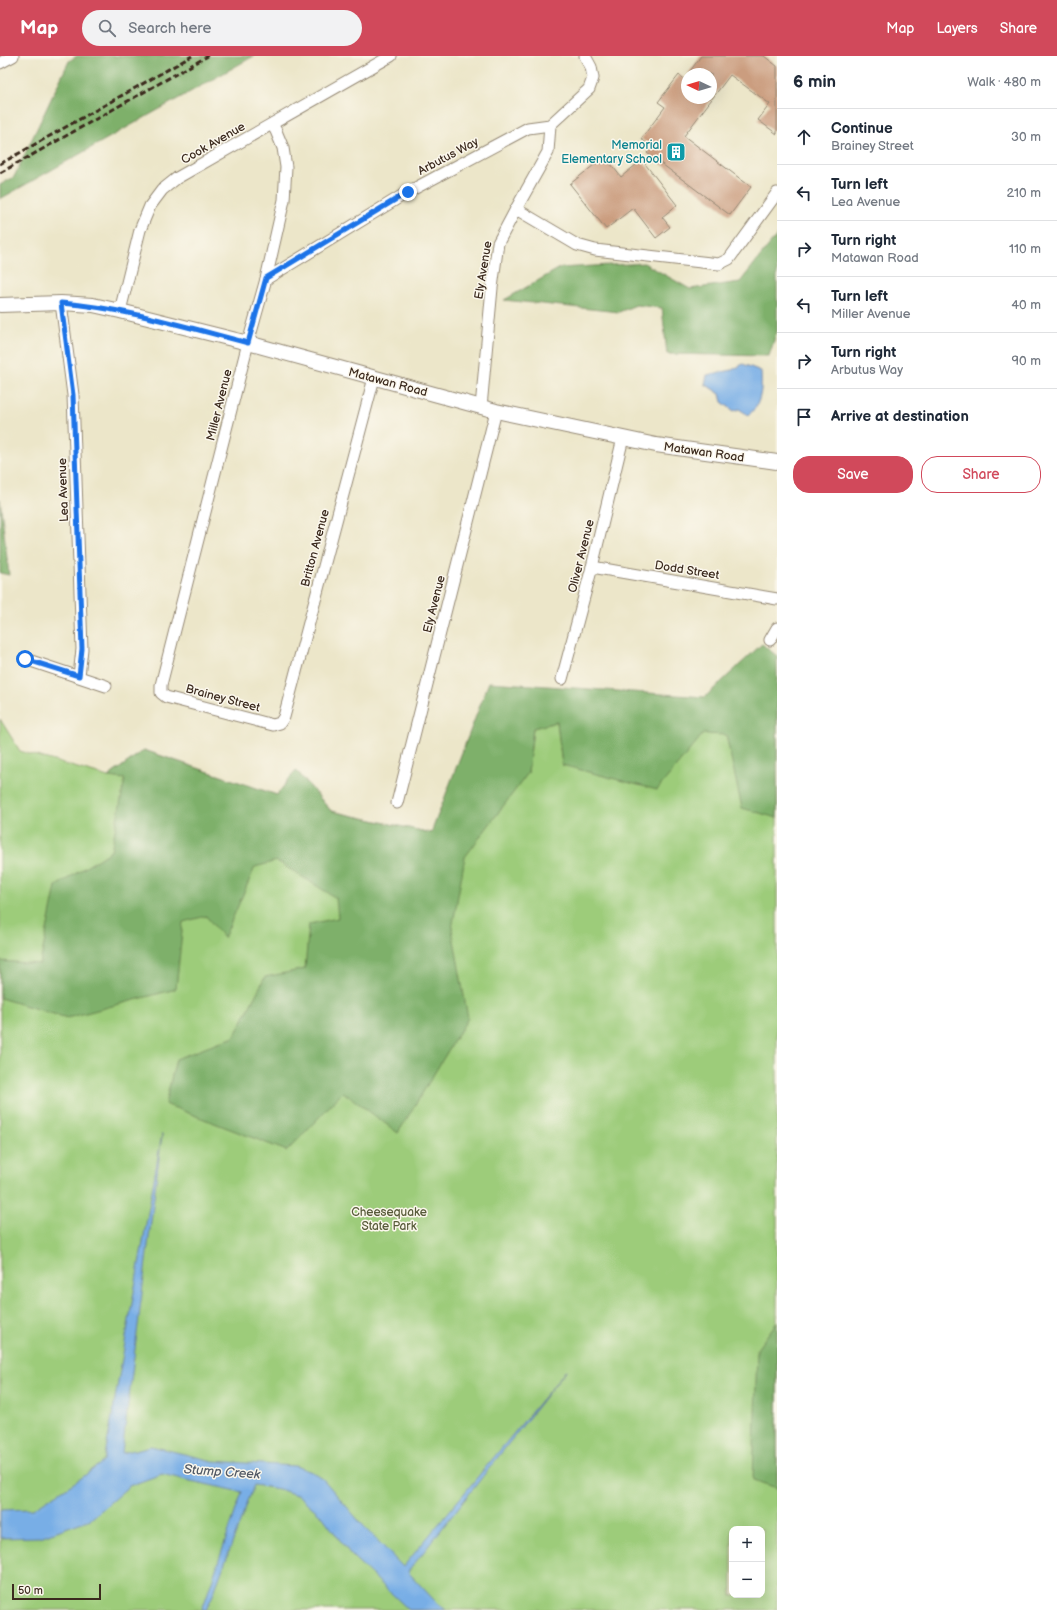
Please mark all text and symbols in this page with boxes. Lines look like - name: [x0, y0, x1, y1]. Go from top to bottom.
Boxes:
- search box: [82, 10, 362, 46]
- text: Map: [20, 17, 58, 40]
- icon: search: [96, 17, 118, 39]
- text: Search here: [128, 19, 211, 38]
- text: Map: [886, 20, 914, 37]
- text: Layers: [936, 20, 978, 37]
- text: Share: [1000, 20, 1037, 37]
- north arrow: [681, 68, 717, 104]
- text: 6 min: [793, 72, 836, 92]
- text: Walk · 480 m: [967, 74, 1041, 90]
- street label: Cook Avenue: [179, 119, 248, 168]
- text: Continue: [831, 119, 893, 138]
- icon: ahead: [793, 126, 815, 148]
- text: 30 m: [1011, 129, 1041, 145]
- street label: Arbutus Way: [415, 134, 482, 179]
- place label: Memorial Elementary School: [561, 138, 662, 167]
- text: Brainey Street: [831, 138, 914, 154]
- building icon: Memorial Elementary School: [665, 141, 687, 163]
- text: Turn left: [831, 175, 888, 194]
- icon: left: [793, 182, 815, 204]
- route end: [399, 183, 417, 201]
- text: 210 m: [1007, 185, 1041, 201]
- text: Lea Avenue: [831, 194, 900, 210]
- text: Turn right: [831, 231, 896, 250]
- icon: right: [793, 238, 815, 260]
- street label: Ely Avenue: [471, 240, 495, 300]
- text: 110 m: [1009, 241, 1041, 257]
- text: Matawan Road: [831, 250, 919, 266]
- text: Turn left: [831, 287, 888, 306]
- icon: left: [793, 294, 815, 316]
- text: 40 m: [1011, 297, 1041, 313]
- text: Miller Avenue: [831, 306, 911, 322]
- text: Turn right: [831, 343, 896, 362]
- icon: right: [793, 350, 815, 372]
- text: 90 m: [1012, 353, 1041, 369]
- text: Arbutus Way: [831, 362, 903, 378]
- street label: Matawan Road: [347, 365, 429, 400]
- street label: Miller Avenue: [203, 368, 236, 443]
- icon: arrive: [793, 406, 815, 428]
- text: Arrive at destination: [831, 407, 969, 426]
- street label: Matawan Road: [663, 439, 745, 466]
- button: Save: [793, 456, 913, 493]
- button: Share: [921, 456, 1041, 493]
- street label: Lea Avenue: [55, 458, 72, 522]
- street label: Britton Avenue: [298, 508, 333, 588]
- street label: Oliver Avenue: [565, 518, 598, 594]
- street label: Dodd Street: [654, 558, 721, 583]
- street label: Ely Avenue: [420, 574, 449, 634]
- route start: [16, 650, 34, 668]
- street label: Brainey Street: [184, 681, 262, 716]
- park label: Cheesequake State Park: [351, 1205, 427, 1234]
- water label: Stump Creek: [183, 1461, 261, 1483]
- map controls: [729, 1526, 765, 1598]
- button: +: [729, 1526, 765, 1562]
- button: −: [729, 1562, 765, 1598]
- scale bar: [12, 1582, 101, 1601]
- text: 50 m: [18, 1584, 43, 1597]

